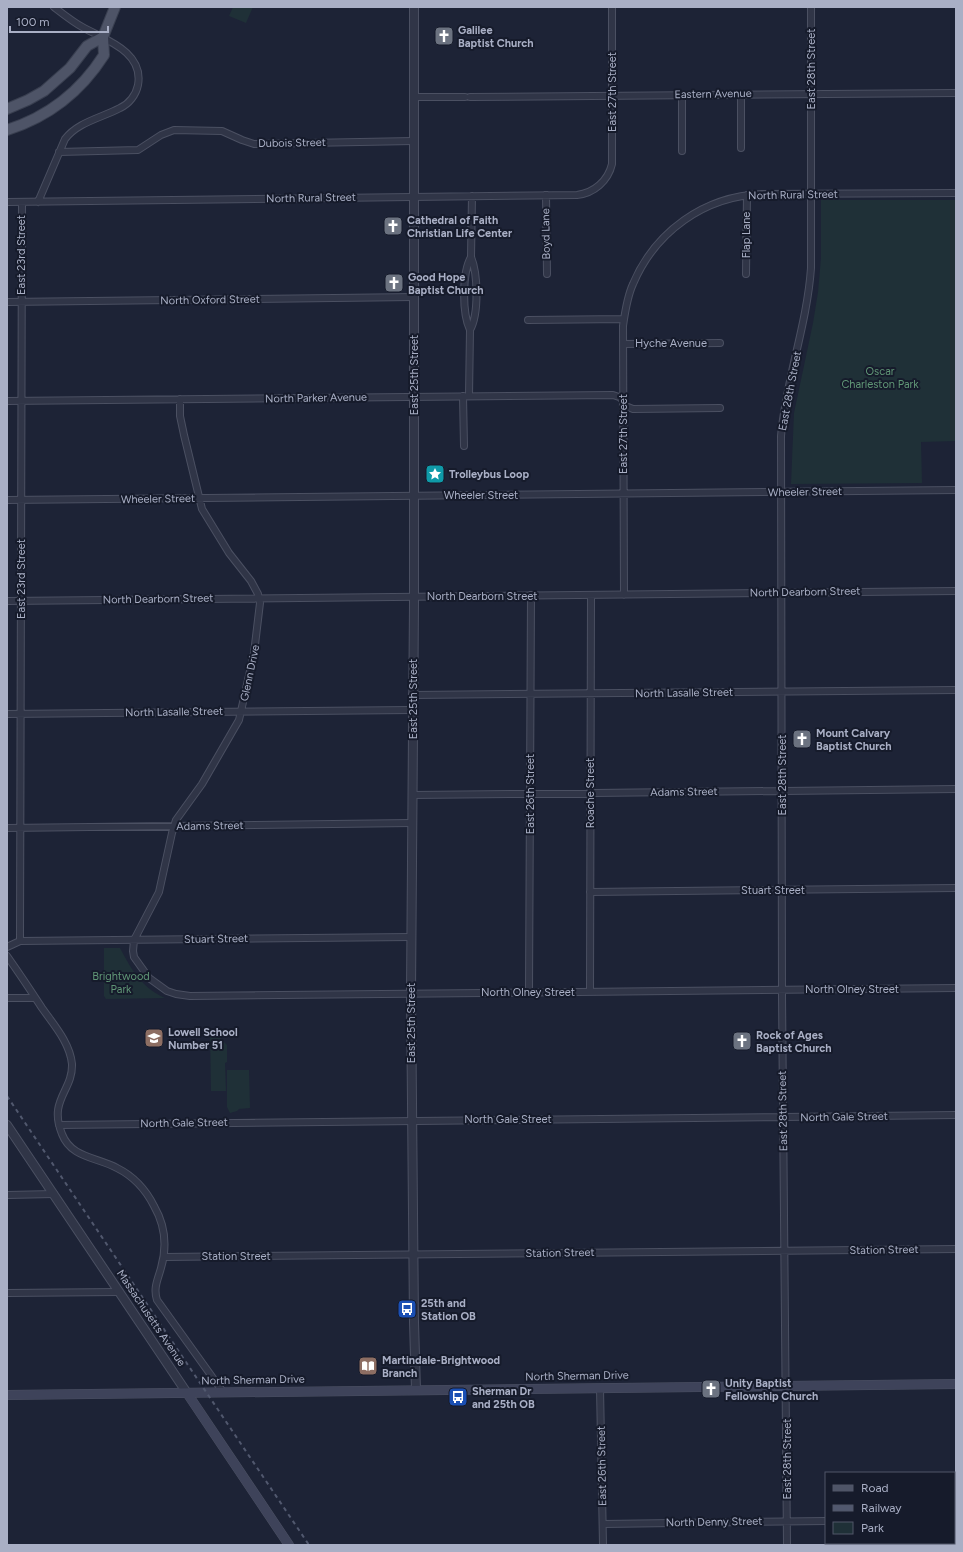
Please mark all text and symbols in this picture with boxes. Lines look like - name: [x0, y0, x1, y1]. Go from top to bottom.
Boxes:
- scale bar: [10, 8, 108, 34]
- text: 100 m: [16, 15, 50, 29]
- place label: Galilee Baptist Church: [458, 24, 534, 50]
- church icon: Galilee Baptist Church: [433, 25, 455, 47]
- street label: East 28th Street: [805, 29, 818, 109]
- street label: East 27th Street: [606, 52, 619, 132]
- street label: Eastern Avenue: [674, 87, 752, 101]
- street label: Dubois Street: [258, 136, 326, 150]
- street label: North Rural Street: [748, 188, 838, 202]
- street label: North Rural Street: [266, 191, 356, 205]
- street label: Boyd Lane: [539, 208, 553, 260]
- street label: Flap Lane: [740, 212, 753, 258]
- place label: Cathedral of Faith Christian Life Center: [407, 214, 513, 240]
- street label: East 23rd Street: [15, 215, 28, 295]
- church icon: Cathedral of Faith Christian Life Center: [382, 215, 404, 237]
- place label: Good Hope Baptist Church: [408, 271, 484, 297]
- church icon: Good Hope Baptist Church: [383, 272, 405, 294]
- street label: North Oxford Street: [160, 293, 260, 307]
- street label: East 25th Street: [408, 335, 421, 415]
- street label: Hyche Avenue: [635, 337, 707, 350]
- street label: East 28th Street: [776, 350, 804, 432]
- park label: Oscar Charleston Park: [841, 365, 919, 391]
- street label: North Parker Avenue: [265, 391, 367, 405]
- street label: East 27th Street: [617, 394, 630, 474]
- place icon: Trolleybus Loop: [424, 463, 446, 485]
- place label: Trolleybus Loop: [449, 468, 529, 481]
- street label: Wheeler Street: [768, 485, 842, 499]
- street label: Wheeler Street: [444, 489, 518, 502]
- street label: Wheeler Street: [121, 492, 195, 506]
- street label: East 23rd Street: [15, 539, 28, 619]
- street label: North Dearborn Street: [750, 585, 860, 599]
- street label: North Dearborn Street: [427, 590, 537, 603]
- street label: North Dearborn Street: [103, 592, 213, 606]
- street label: Glenn Drive: [238, 644, 262, 702]
- street label: East 25th Street: [407, 659, 420, 739]
- street label: North Lasalle Street: [635, 686, 733, 700]
- street label: North Lasalle Street: [125, 705, 223, 719]
- place label: Mount Calvary Baptist Church: [816, 727, 892, 753]
- church icon: Mount Calvary Baptist Church: [791, 728, 813, 750]
- street label: East 28th Street: [776, 735, 789, 815]
- street label: East 26th Street: [524, 754, 537, 834]
- street label: Roache Street: [584, 758, 597, 828]
- street label: Adams Street: [650, 785, 718, 799]
- street label: Adams Street: [176, 819, 244, 833]
- street label: Stuart Street: [741, 884, 805, 897]
- street label: Stuart Street: [184, 932, 248, 946]
- park label: Brightwood Park: [92, 970, 150, 996]
- street label: East 25th Street: [405, 983, 418, 1063]
- street label: North Olney Street: [805, 983, 899, 996]
- street label: North Olney Street: [481, 986, 575, 999]
- place label: Lowell School Number 51: [168, 1026, 238, 1052]
- school or university icon: Lowell School Number 51: [143, 1027, 165, 1049]
- place label: Rock of Ages Baptist Church: [756, 1029, 832, 1055]
- church icon: Rock of Ages Baptist Church: [731, 1030, 753, 1052]
- street label: East 28th Street: [776, 1070, 790, 1152]
- street label: North Gale Street: [800, 1110, 888, 1124]
- street label: North Gale Street: [464, 1113, 552, 1126]
- street label: North Gale Street: [140, 1116, 228, 1130]
- street label: Station Street: [849, 1243, 919, 1257]
- street label: Station Street: [525, 1246, 595, 1260]
- street label: Station Street: [201, 1250, 271, 1263]
- street label: Massachusetts Avenue: [114, 1267, 188, 1369]
- place label: 25th and Station OB: [421, 1297, 476, 1323]
- bus stop icon: 25th and Station OB: [396, 1298, 418, 1320]
- place label: Martindale-Brightwood Branch: [382, 1354, 500, 1380]
- library icon: Martindale-Brightwood Branch: [357, 1355, 379, 1377]
- street label: North Sherman Drive: [525, 1369, 629, 1383]
- street label: North Sherman Drive: [201, 1373, 305, 1387]
- place label: Unity Baptist Fellowship Church: [725, 1377, 818, 1403]
- church icon: Unity Baptist Fellowship Church: [700, 1378, 722, 1400]
- place label: Sherman Dr and 25th OB: [472, 1385, 535, 1411]
- bus stop icon: Sherman Dr and 25th OB: [447, 1386, 469, 1408]
- street label: East 28th Street: [781, 1419, 794, 1499]
- street label: East 26th Street: [595, 1426, 609, 1506]
- legend: [825, 1472, 955, 1544]
- text: Road: [861, 1481, 889, 1495]
- text: Railway: [861, 1501, 902, 1515]
- street label: North Denny Street: [666, 1515, 762, 1529]
- text: Park: [861, 1521, 884, 1535]

